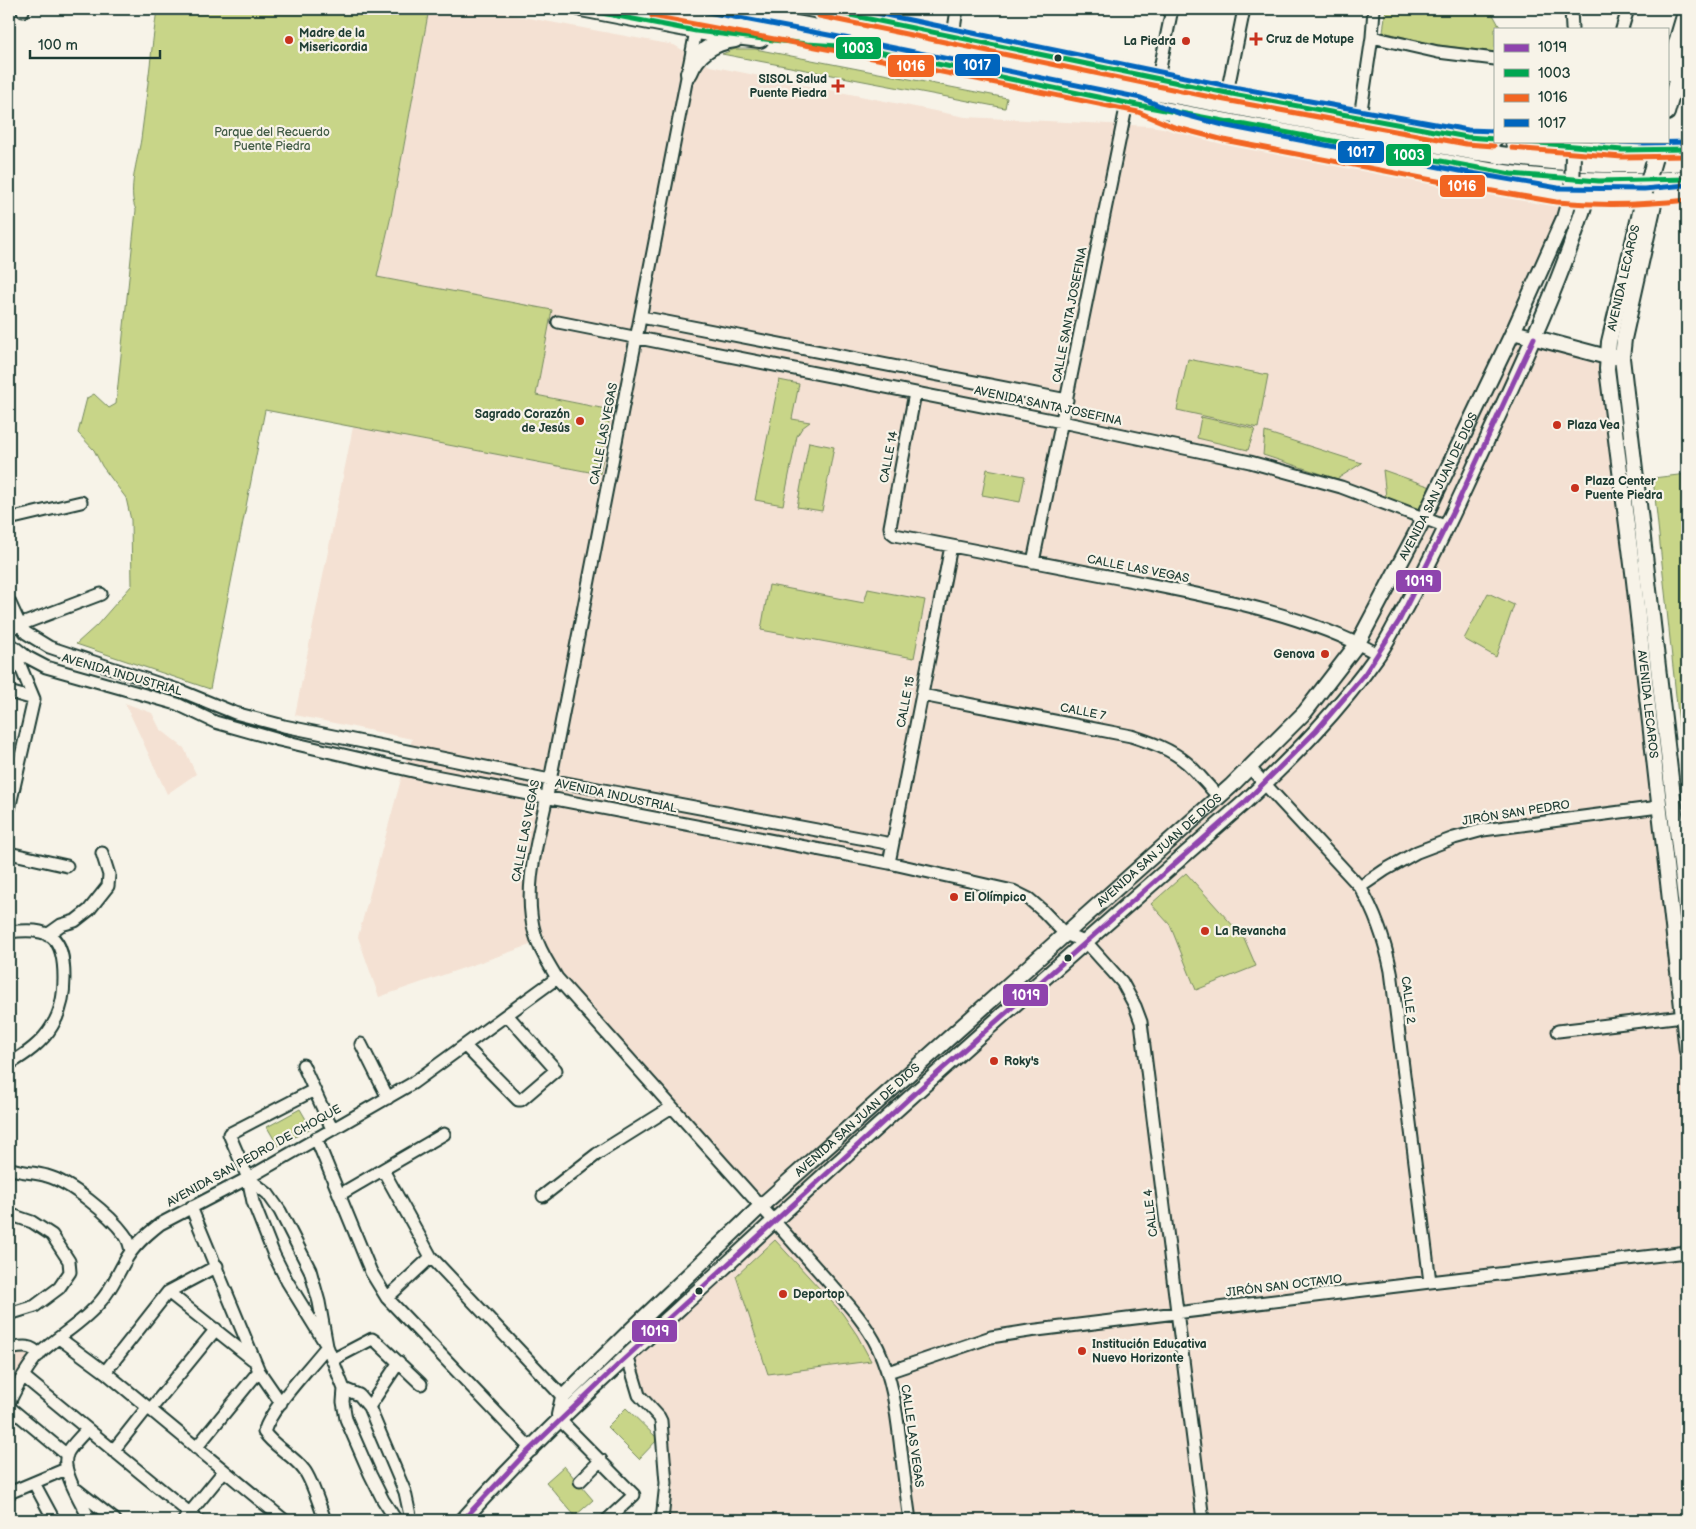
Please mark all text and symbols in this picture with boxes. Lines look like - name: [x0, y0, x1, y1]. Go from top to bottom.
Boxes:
- place label: Madre de la Misericordia: [299, 26, 368, 55]
- scale bar: [30, 28, 160, 60]
- legend: [1494, 28, 1668, 142]
- place label: Cruz de Motupe: [1266, 32, 1354, 47]
- marker: Cruz de Motupe: [1250, 33, 1262, 45]
- marker: Madre de la Misericordia: [283, 34, 295, 46]
- place label: La Piedra: [1123, 34, 1176, 49]
- marker: La Piedra: [1180, 35, 1192, 47]
- text: 100 m: [38, 36, 78, 55]
- line badge: 1003: [835, 36, 882, 60]
- text: 1019: [1538, 38, 1567, 57]
- text: 1003: [842, 40, 874, 57]
- line badge: 1017: [954, 53, 1001, 77]
- unlabelled marker: [1053, 53, 1063, 63]
- line badge: 1016: [887, 54, 935, 78]
- text: 1017: [963, 57, 991, 74]
- text: 1016: [897, 58, 926, 75]
- text: 1003: [1538, 64, 1571, 83]
- place label: SISOL Salud Puente Piedra: [749, 72, 827, 101]
- marker: SISOL Salud Puente Piedra: [831, 79, 845, 93]
- text: 1016: [1538, 88, 1568, 107]
- text: 1017: [1538, 114, 1566, 133]
- park label: Parque del Recuerdo Puente Piedra: [214, 125, 330, 154]
- line badge: 1017: [1337, 140, 1385, 164]
- line badge: 1003: [1385, 143, 1432, 167]
- text: 1017: [1347, 144, 1375, 161]
- text: 1003: [1393, 147, 1425, 164]
- line badge: 1016: [1439, 174, 1486, 198]
- text: 1016: [1448, 178, 1477, 195]
- street label: AVENIDA LECAROS: [1604, 223, 1644, 333]
- street label: CALLE SANTA JOSEFINA: [1049, 245, 1091, 384]
- street label: CALLE LAS VEGAS: [587, 382, 621, 486]
- street label: AVENIDA SANTA JOSEFINA: [973, 383, 1124, 429]
- place label: Sagrado Corazón de Jesús: [475, 407, 570, 436]
- street label: AVENIDA SAN JUAN DE DIOS: [1396, 410, 1481, 563]
- marker: Sagrado Corazón de Jesús: [574, 415, 586, 427]
- place label: Plaza Vea: [1567, 418, 1620, 433]
- marker: Plaza Vea: [1551, 419, 1563, 431]
- street label: CALLE 14: [877, 429, 902, 484]
- place label: Plaza Center Puente Piedra: [1585, 474, 1663, 503]
- marker: Plaza Center Puente Piedra: [1569, 482, 1581, 494]
- street label: CALLE LAS VEGAS: [1086, 552, 1190, 586]
- line badge: 1019: [1395, 569, 1442, 593]
- text: 1019: [1405, 573, 1433, 590]
- place label: Genova: [1274, 647, 1315, 662]
- marker: Genova: [1319, 648, 1331, 660]
- street label: AVENIDA LECAROS: [1634, 649, 1661, 759]
- street label: AVENIDA INDUSTRIAL: [60, 651, 184, 699]
- street label: CALLE 15: [894, 675, 918, 729]
- street label: CALLE 7: [1059, 700, 1107, 724]
- street label: AVENIDA INDUSTRIAL: [554, 776, 678, 816]
- street label: CALLE LAS VEGAS: [509, 779, 543, 883]
- street label: AVENIDA SAN JUAN DE DIOS: [1094, 790, 1225, 910]
- street label: JIRÓN SAN PEDRO: [1461, 795, 1571, 829]
- place label: El Olímpico: [964, 890, 1026, 905]
- marker: El Olímpico: [948, 891, 960, 903]
- place label: La Revancha: [1215, 924, 1286, 939]
- marker: La Revancha: [1199, 925, 1211, 937]
- unlabelled marker: [1063, 953, 1073, 963]
- street label: CALLE 2: [1398, 975, 1418, 1025]
- line badge: 1019: [1002, 983, 1049, 1007]
- text: 1019: [1012, 987, 1040, 1004]
- place label: Roky's: [1004, 1054, 1039, 1069]
- marker: Roky's: [988, 1055, 1000, 1067]
- street label: AVENIDA SAN JUAN DE DIOS: [792, 1060, 923, 1180]
- street label: AVENIDA SAN PEDRO DE CHOQUE: [164, 1102, 344, 1210]
- street label: CALLE 4: [1141, 1188, 1161, 1238]
- street label: JIRÓN SAN OCTAVIO: [1225, 1269, 1343, 1301]
- unlabelled marker: [694, 1286, 704, 1296]
- place label: Deportop: [793, 1287, 845, 1302]
- marker: Deportop: [777, 1288, 789, 1300]
- line badge: 1019: [631, 1319, 678, 1343]
- text: 1019: [641, 1323, 669, 1340]
- place label: Institución Educativa Nuevo Horizonte: [1092, 1337, 1207, 1366]
- marker: Institución Educativa Nuevo Horizonte: [1076, 1345, 1088, 1357]
- street label: CALLE LAS VEGAS: [897, 1384, 927, 1488]

